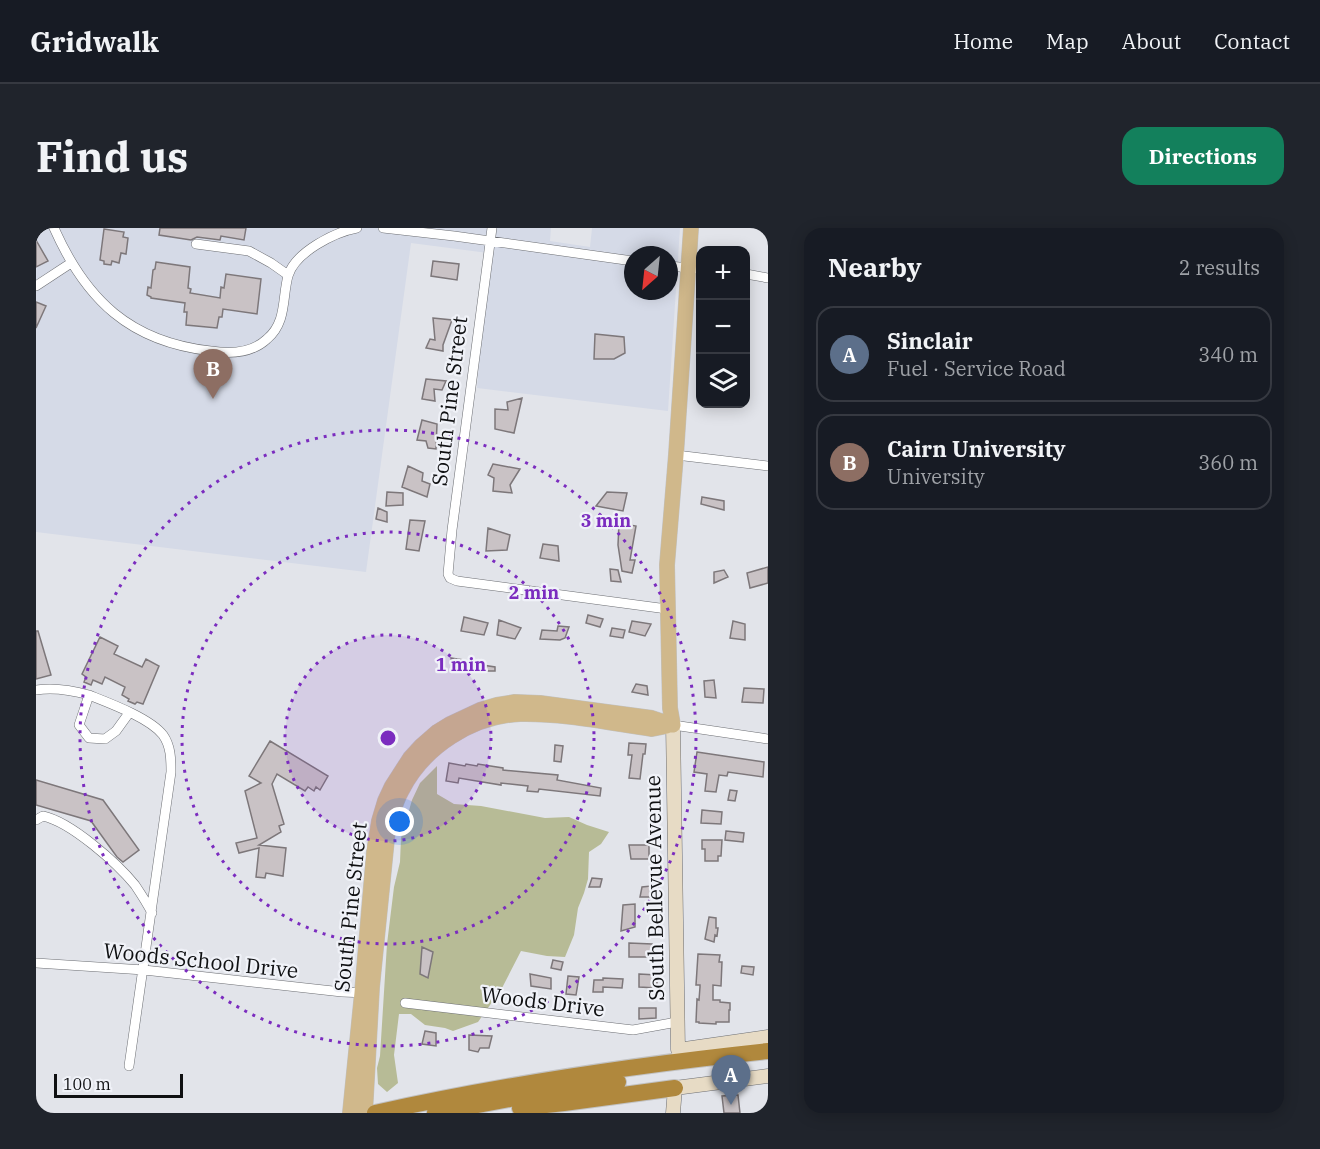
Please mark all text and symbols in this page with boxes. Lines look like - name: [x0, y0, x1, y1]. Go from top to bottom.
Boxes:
- text: Gridwalk: [30, 23, 159, 60]
- text: Home: [953, 27, 1013, 55]
- text: Map: [1046, 27, 1089, 55]
- text: About: [1122, 27, 1181, 55]
- text: Contact: [1214, 27, 1290, 55]
- button: Directions: [1122, 127, 1284, 185]
- text: Find us: [36, 129, 188, 184]
- north arrow: [624, 246, 678, 300]
- map controls: [696, 246, 750, 408]
- button: +: [696, 246, 750, 300]
- text: Nearby: [828, 250, 922, 284]
- text: 2 results: [1179, 254, 1260, 281]
- button: −: [696, 300, 750, 354]
- street label: South Pine Street: [425, 315, 473, 487]
- text: Sinclair: [887, 326, 973, 355]
- text: A: [843, 341, 856, 368]
- text: 340 m: [1198, 341, 1258, 368]
- pin: B: [194, 350, 232, 399]
- button: layers: [696, 354, 750, 408]
- text: Fuel · Service Road: [887, 355, 1066, 382]
- text: Cairn University: [887, 434, 1066, 463]
- text: B: [842, 449, 857, 476]
- text: 360 m: [1198, 449, 1258, 476]
- text: University: [887, 463, 985, 490]
- text: 3 min: [581, 509, 631, 532]
- text: 2 min: [509, 581, 559, 604]
- text: 1 min: [436, 653, 486, 676]
- centre of rings: [378, 728, 398, 748]
- street label: South Bellevue Avenue: [638, 775, 670, 1001]
- your location: [385, 807, 414, 836]
- street label: South Pine Street: [327, 821, 373, 993]
- street label: Woods School Drive: [102, 936, 300, 984]
- street label: Woods Drive: [480, 980, 606, 1022]
- pin: A: [712, 1056, 750, 1105]
- scale bar: [54, 1071, 183, 1098]
- text: 100 m: [63, 1074, 111, 1094]

